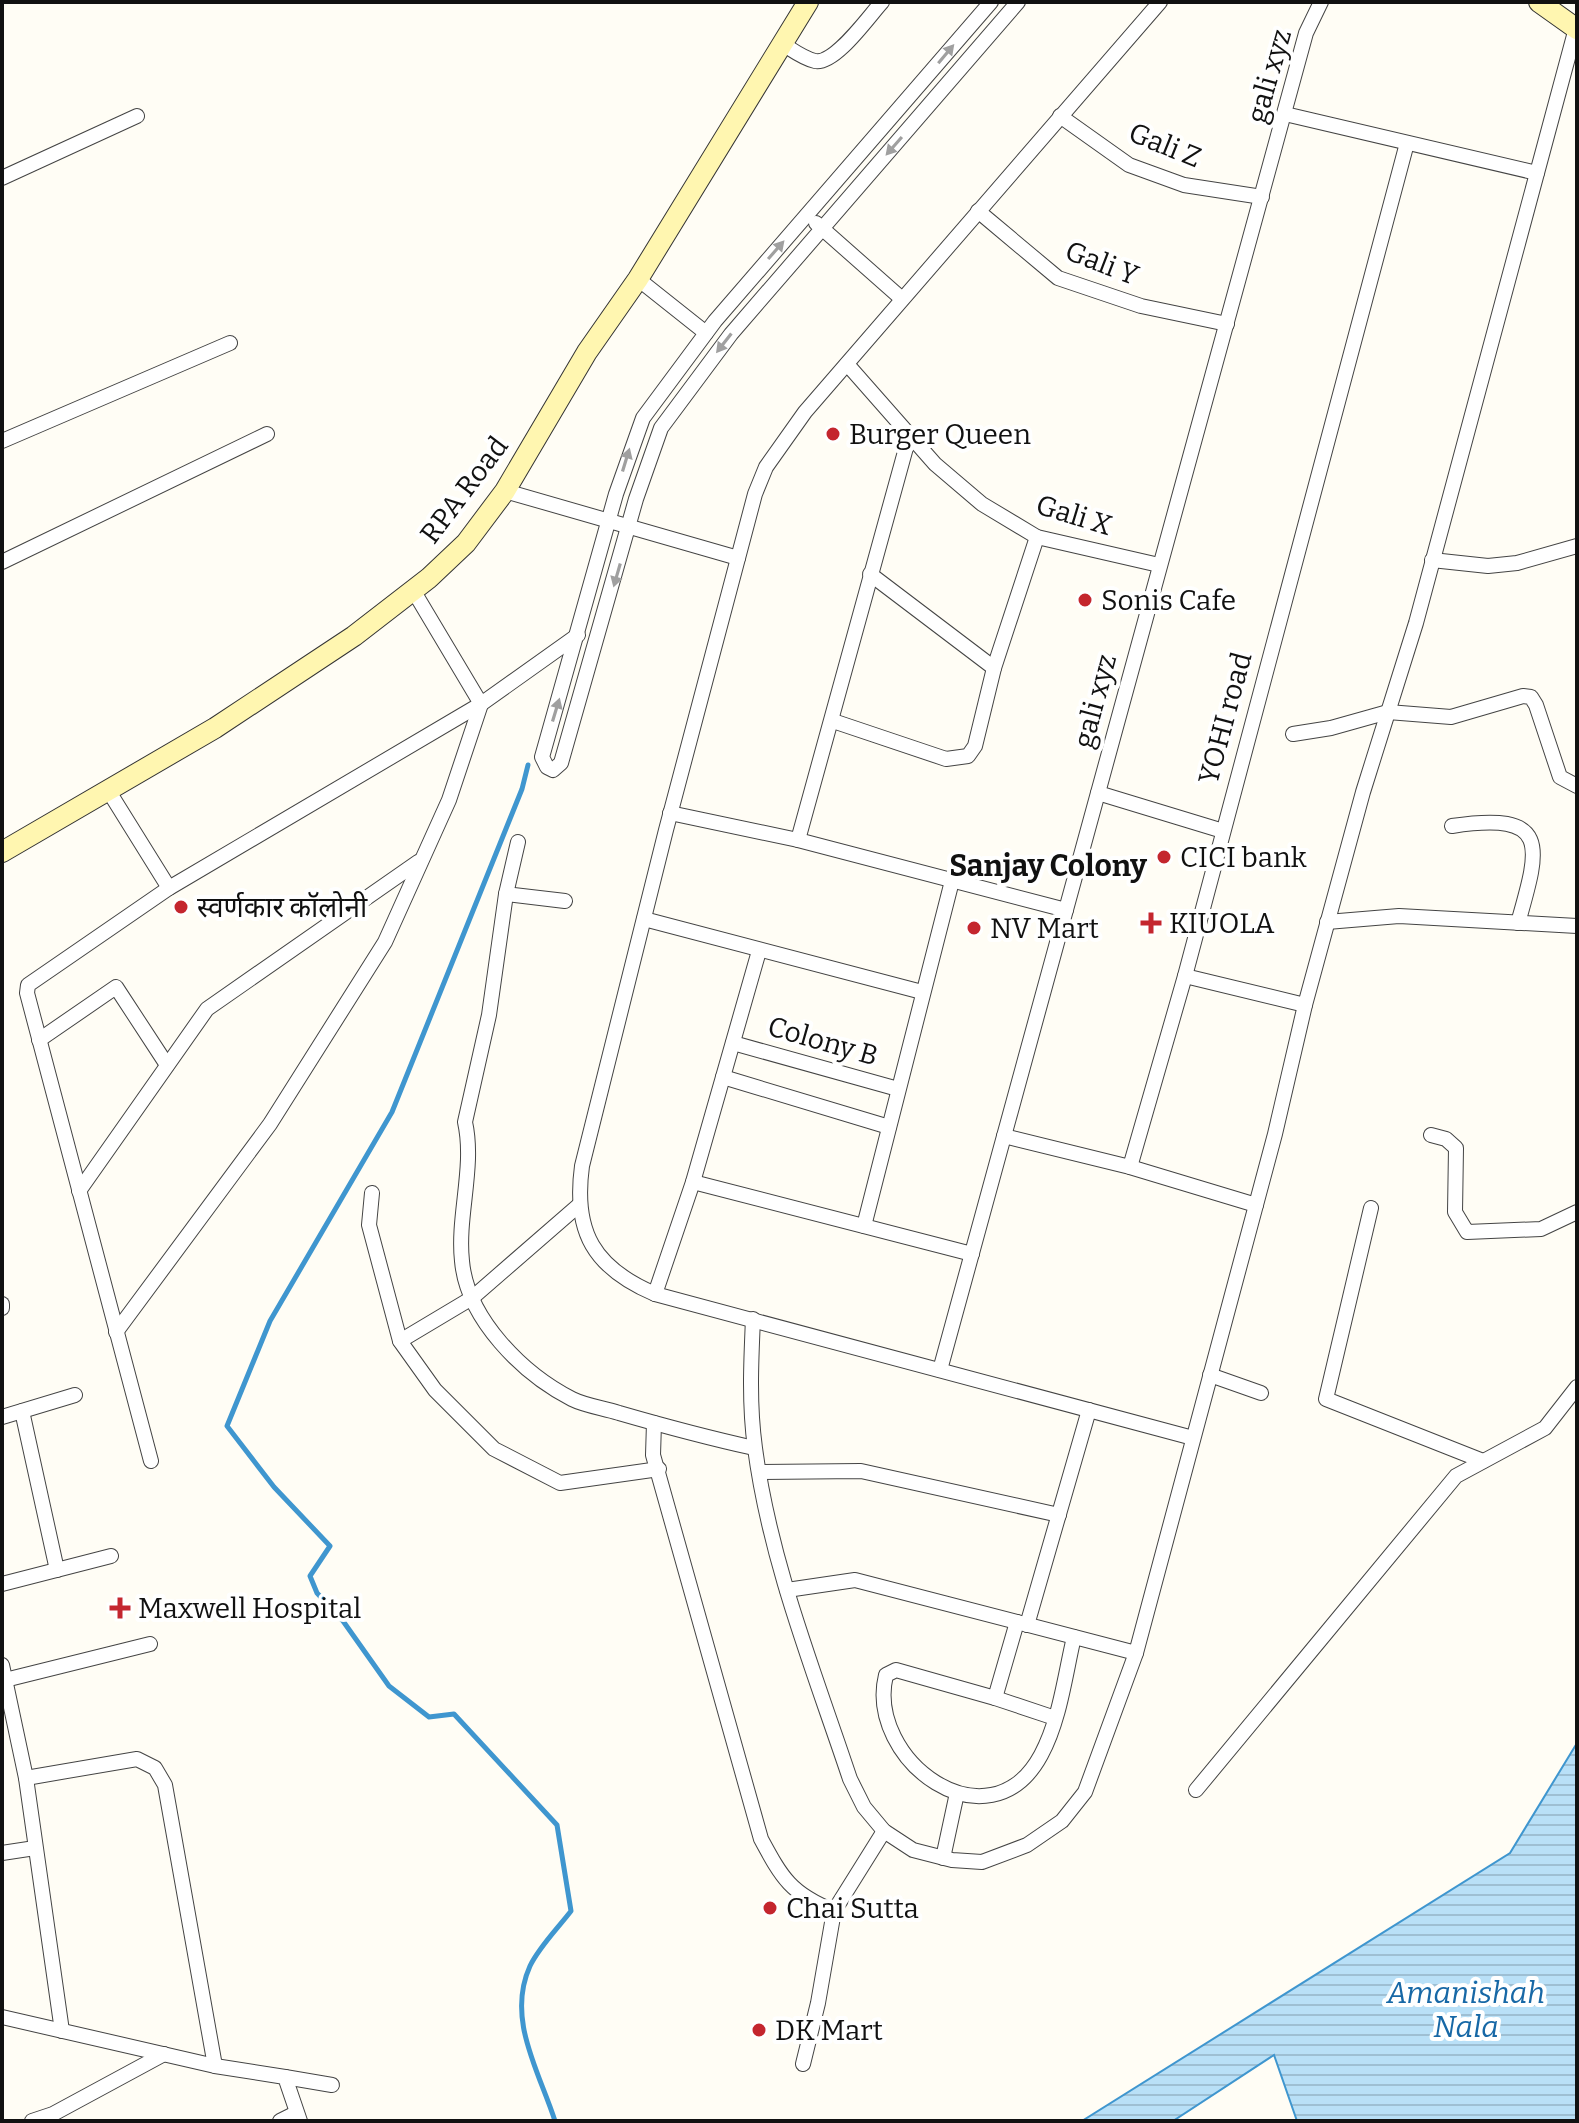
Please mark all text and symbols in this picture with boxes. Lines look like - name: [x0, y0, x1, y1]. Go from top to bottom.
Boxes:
- street label: gali xyz: [1240, 25, 1298, 127]
- one-way arrow: [937, 44, 955, 63]
- street label: Gali Z: [1124, 116, 1206, 174]
- one-way arrow: [886, 136, 903, 156]
- street label: Gali Y: [1061, 234, 1143, 292]
- one-way arrow: [767, 240, 784, 260]
- one-way arrow: [717, 333, 733, 353]
- place label: Burger Queen: [849, 418, 1031, 451]
- marker: Burger Queen: [824, 425, 842, 443]
- street label: RPA Road: [413, 430, 515, 550]
- one-way arrow: [620, 448, 633, 472]
- street label: Gali X: [1032, 488, 1116, 542]
- one-way arrow: [610, 563, 622, 588]
- place label: Sonis Cafe: [1101, 584, 1236, 617]
- marker: Sonis Cafe: [1076, 591, 1094, 609]
- street label: YOHI road: [1192, 648, 1258, 788]
- street label: gali xyz: [1067, 650, 1123, 752]
- one-way arrow: [550, 698, 563, 722]
- place label: CICI bank: [1180, 841, 1307, 874]
- district label: Sanjay Colony: [949, 848, 1147, 884]
- marker: CICI bank: [1155, 848, 1173, 866]
- place label: स्वर्णकार कॉलोनी: [197, 891, 368, 924]
- marker: स्वर्णकार कॉलोनी: [172, 898, 190, 916]
- place label: KIUOLA: [1169, 907, 1274, 940]
- place label: NV Mart: [990, 912, 1099, 945]
- marker: KIUOLA: [1140, 912, 1162, 934]
- marker: NV Mart: [965, 919, 983, 937]
- street label: Colony B: [764, 1010, 882, 1072]
- place label: Maxwell Hospital: [138, 1592, 361, 1625]
- marker: Maxwell Hospital: [109, 1597, 131, 1619]
- place label: Chai Sutta: [786, 1892, 919, 1925]
- marker: Chai Sutta: [761, 1899, 779, 1917]
- water label: Amanishah Nala: [1385, 1975, 1545, 2045]
- place label: DK Mart: [775, 2014, 883, 2047]
- marker: DK Mart: [750, 2021, 768, 2039]

